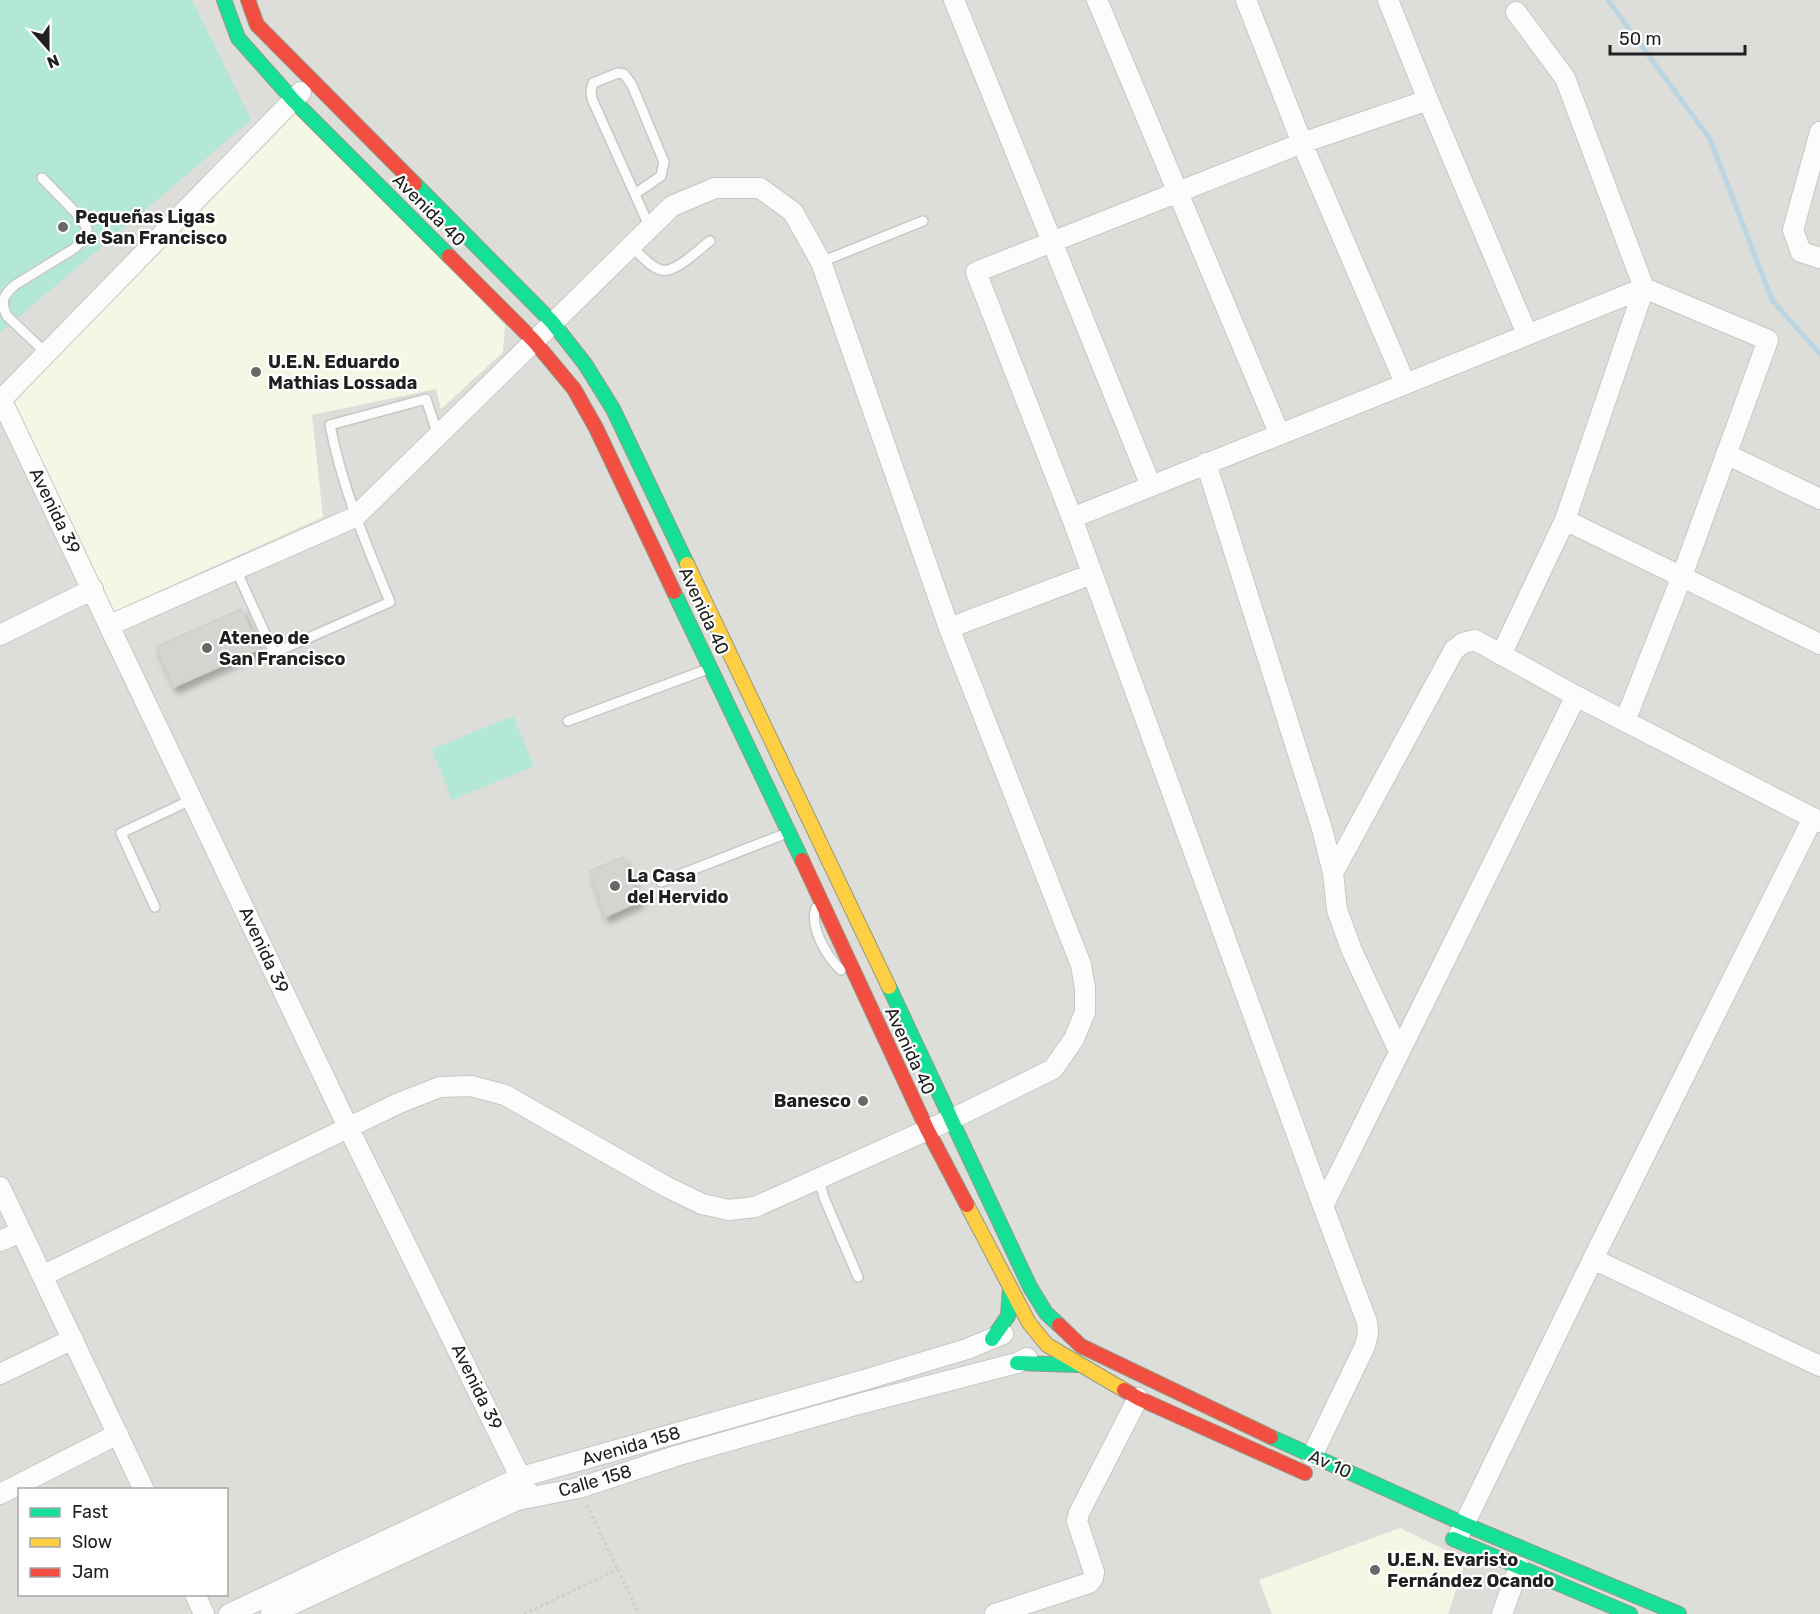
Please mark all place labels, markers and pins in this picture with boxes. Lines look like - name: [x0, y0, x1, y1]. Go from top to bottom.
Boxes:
- place label: Pequeñas Ligas de San Francisco: [75, 206, 227, 249]
- marker: Pequeñas Ligas de San Francisco: [56, 220, 70, 234]
- place label: U.E.N. Eduardo Mathias Lossada: [268, 351, 417, 394]
- marker: U.E.N. Eduardo Mathias Lossada: [249, 365, 263, 379]
- place label: Ateneo de San Francisco: [219, 627, 345, 670]
- marker: Ateneo de San Francisco: [200, 641, 214, 655]
- place label: La Casa del Hervido: [627, 865, 729, 908]
- marker: La Casa del Hervido: [608, 879, 622, 893]
- place label: Banesco: [774, 1090, 851, 1112]
- marker: Banesco: [856, 1094, 870, 1108]
- place label: U.E.N. Evaristo Fernández Ocando: [1387, 1549, 1554, 1592]
- marker: U.E.N. Evaristo Fernández Ocando: [1368, 1563, 1382, 1577]

